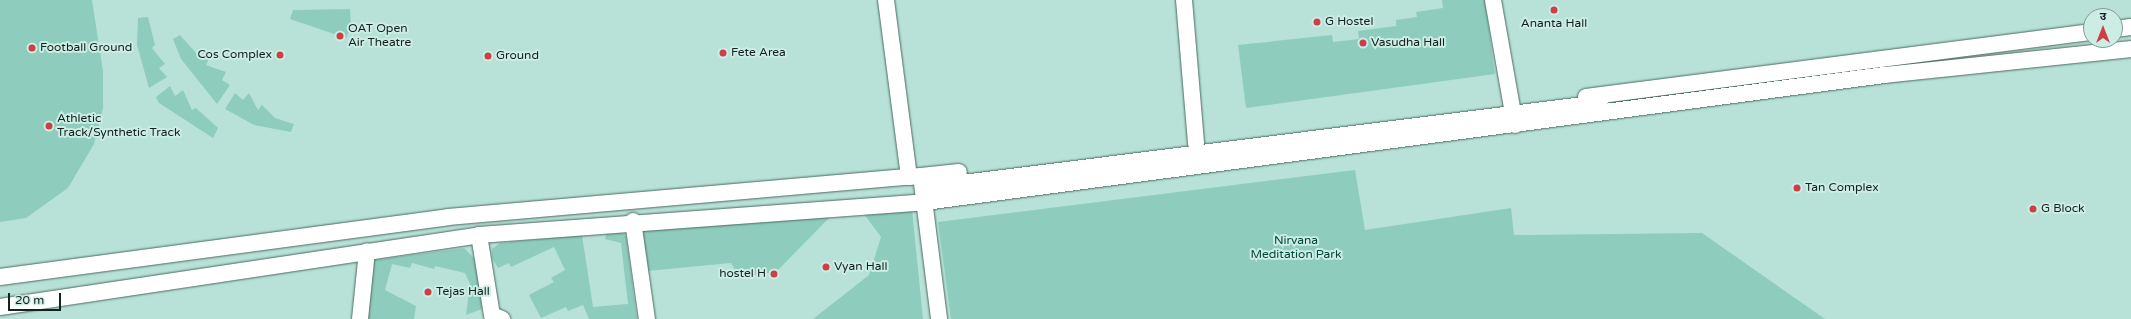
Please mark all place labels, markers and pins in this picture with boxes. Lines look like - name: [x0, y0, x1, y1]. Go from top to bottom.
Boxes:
- marker: Ananta Hall: [1549, 5, 1559, 15]
- place label: G Hostel: [1325, 15, 1373, 29]
- marker: G Hostel: [1312, 17, 1322, 27]
- place label: Ananta Hall: [1521, 17, 1587, 31]
- place label: OAT Open Air Theatre: [348, 22, 411, 50]
- marker: OAT Open Air Theatre: [335, 31, 345, 41]
- place label: Vasudha Hall: [1371, 36, 1445, 50]
- marker: Vasudha Hall: [1358, 38, 1368, 48]
- place label: Football Ground: [40, 41, 132, 55]
- marker: Football Ground: [27, 43, 37, 53]
- place label: Fete Area: [731, 46, 786, 60]
- place label: Cos Complex: [197, 48, 272, 62]
- marker: Fete Area: [718, 48, 728, 58]
- place label: Ground: [496, 49, 539, 63]
- marker: Cos Complex: [275, 50, 285, 60]
- marker: Ground: [483, 51, 493, 61]
- place label: Athletic Track/Synthetic Track: [57, 112, 180, 140]
- marker: Athletic Track/Synthetic Track: [44, 121, 54, 131]
- place label: Tan Complex: [1805, 181, 1879, 195]
- marker: Tan Complex: [1792, 183, 1802, 193]
- place label: G Block: [2041, 202, 2085, 216]
- marker: G Block: [2028, 204, 2038, 214]
- place label: Vyan Hall: [834, 260, 887, 274]
- marker: Vyan Hall: [821, 262, 831, 272]
- place label: hostel H: [719, 267, 766, 281]
- marker: hostel H: [769, 269, 779, 279]
- place label: Tejas Hall: [436, 285, 490, 299]
- marker: Tejas Hall: [423, 287, 433, 297]

